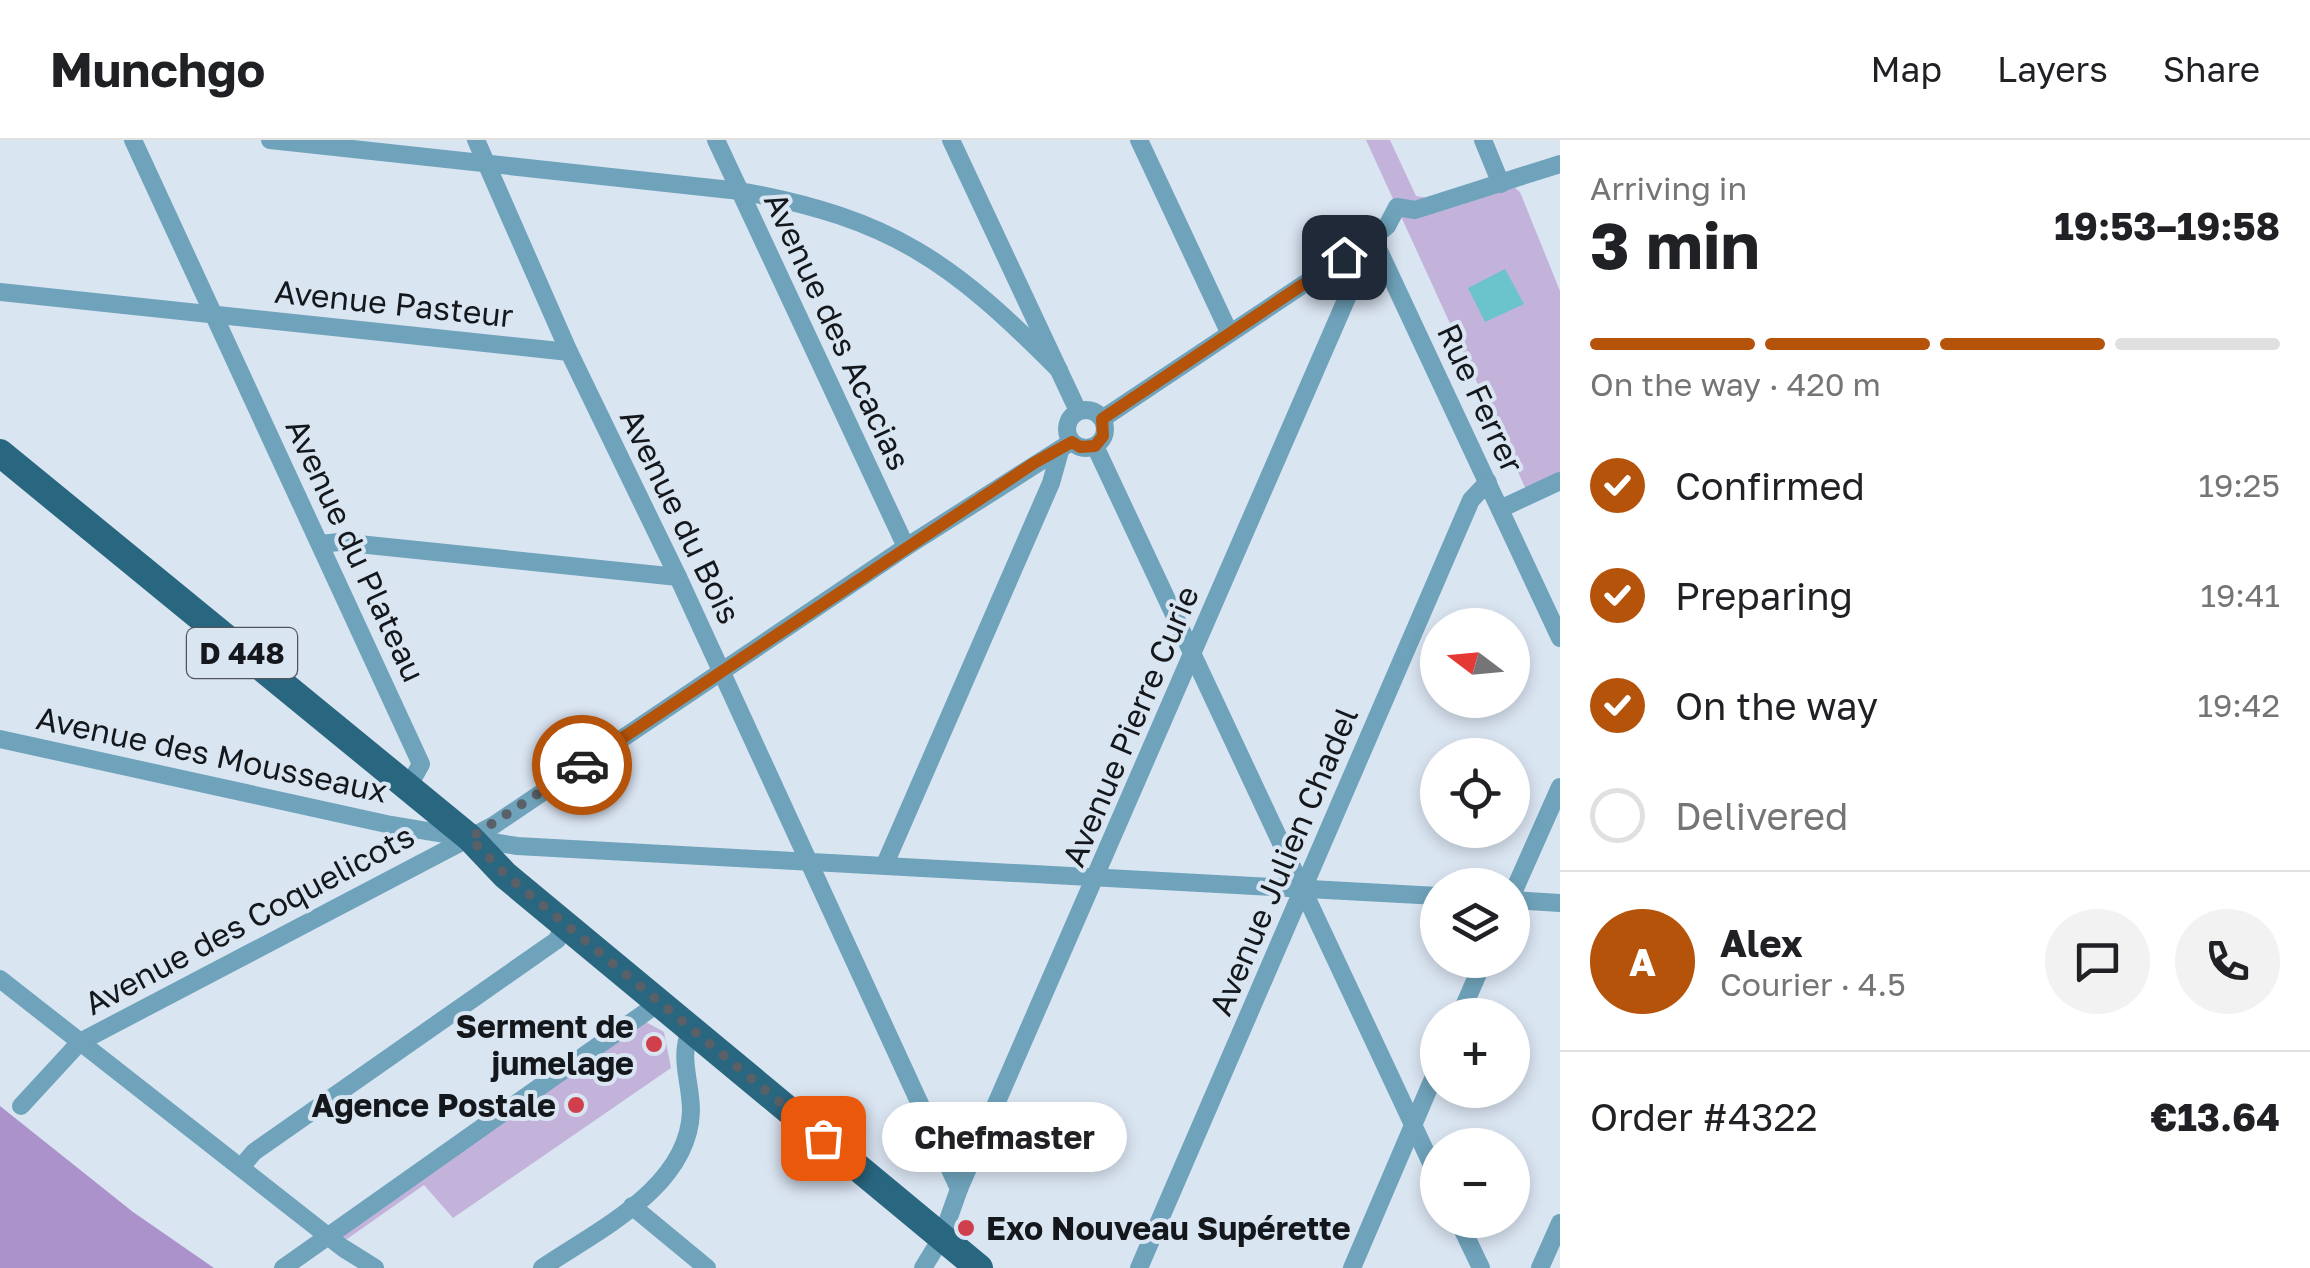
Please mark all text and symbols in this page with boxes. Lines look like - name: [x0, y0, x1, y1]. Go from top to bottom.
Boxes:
- text: Munchgo: [50, 40, 265, 98]
- text: Map: [1871, 48, 1942, 90]
- text: Layers: [1997, 48, 2108, 90]
- text: Share: [2163, 48, 2260, 90]
- text: Arriving in: [1590, 169, 1747, 207]
- street label: Avenue des Acacias: [757, 186, 919, 476]
- text: 19:53–19:58: [2054, 203, 2280, 248]
- text: 3 min: [1590, 205, 1760, 283]
- pin: [1302, 215, 1387, 300]
- icon: home: [1317, 230, 1372, 285]
- street label: Avenue Pasteur: [273, 272, 515, 334]
- street label: Rue Ferrer: [1430, 317, 1532, 479]
- text: On the way · 420 m: [1590, 365, 1881, 403]
- street label: Avenue du Bois: [613, 402, 749, 630]
- street label: Avenue du Plateau: [278, 412, 434, 688]
- icon: check: [1590, 458, 1645, 513]
- text: Confirmed: [1675, 463, 1865, 508]
- text: 19:25: [2198, 466, 2280, 504]
- icon: check: [1590, 568, 1645, 623]
- text: Preparing: [1675, 573, 1853, 618]
- text: 19:41: [2200, 576, 2280, 614]
- street label: Avenue Pierre Curie: [1054, 580, 1206, 872]
- north arrow: [1420, 608, 1530, 718]
- map controls: [1420, 608, 1530, 1238]
- road number: D 448: [187, 628, 297, 678]
- icon: check: [1590, 678, 1645, 733]
- text: On the way: [1675, 683, 1878, 728]
- text: 19:42: [2197, 686, 2280, 724]
- street label: Avenue des Mousseaux: [33, 698, 391, 810]
- street label: Avenue Julien Chadel: [1201, 701, 1365, 1021]
- courier: [532, 715, 632, 815]
- icon: car: [555, 738, 610, 793]
- button: locate: [1420, 738, 1530, 848]
- text: Delivered: [1675, 793, 1848, 838]
- street label: Avenue des Coquelicots: [78, 816, 420, 1022]
- button: layers: [1420, 868, 1530, 978]
- button: chat: [2045, 909, 2150, 1014]
- button: phone: [2175, 909, 2280, 1014]
- text: Alex: [1720, 920, 1803, 965]
- text: A: [1629, 939, 1656, 984]
- text: Courier · 4.5: [1720, 965, 1906, 1003]
- button: +: [1420, 998, 1530, 1108]
- place label: Serment de jumelage: [456, 1007, 634, 1082]
- marker: Serment de jumelage: [643, 1033, 665, 1055]
- place label: Agence Postale: [311, 1086, 556, 1124]
- marker: Agence Postale: [565, 1094, 587, 1116]
- text: Order #4322: [1590, 1094, 1818, 1139]
- text: €13.64: [2150, 1094, 2280, 1139]
- pin: [781, 1096, 866, 1181]
- callout: Chefmaster: [883, 1103, 1128, 1173]
- icon: bag: [796, 1111, 851, 1166]
- text: Chefmaster: [914, 1118, 1095, 1156]
- button: −: [1420, 1128, 1530, 1238]
- place label: Exo Nouveau Supérette: [986, 1209, 1351, 1247]
- marker: Exo Nouveau Supérette: [955, 1217, 977, 1239]

